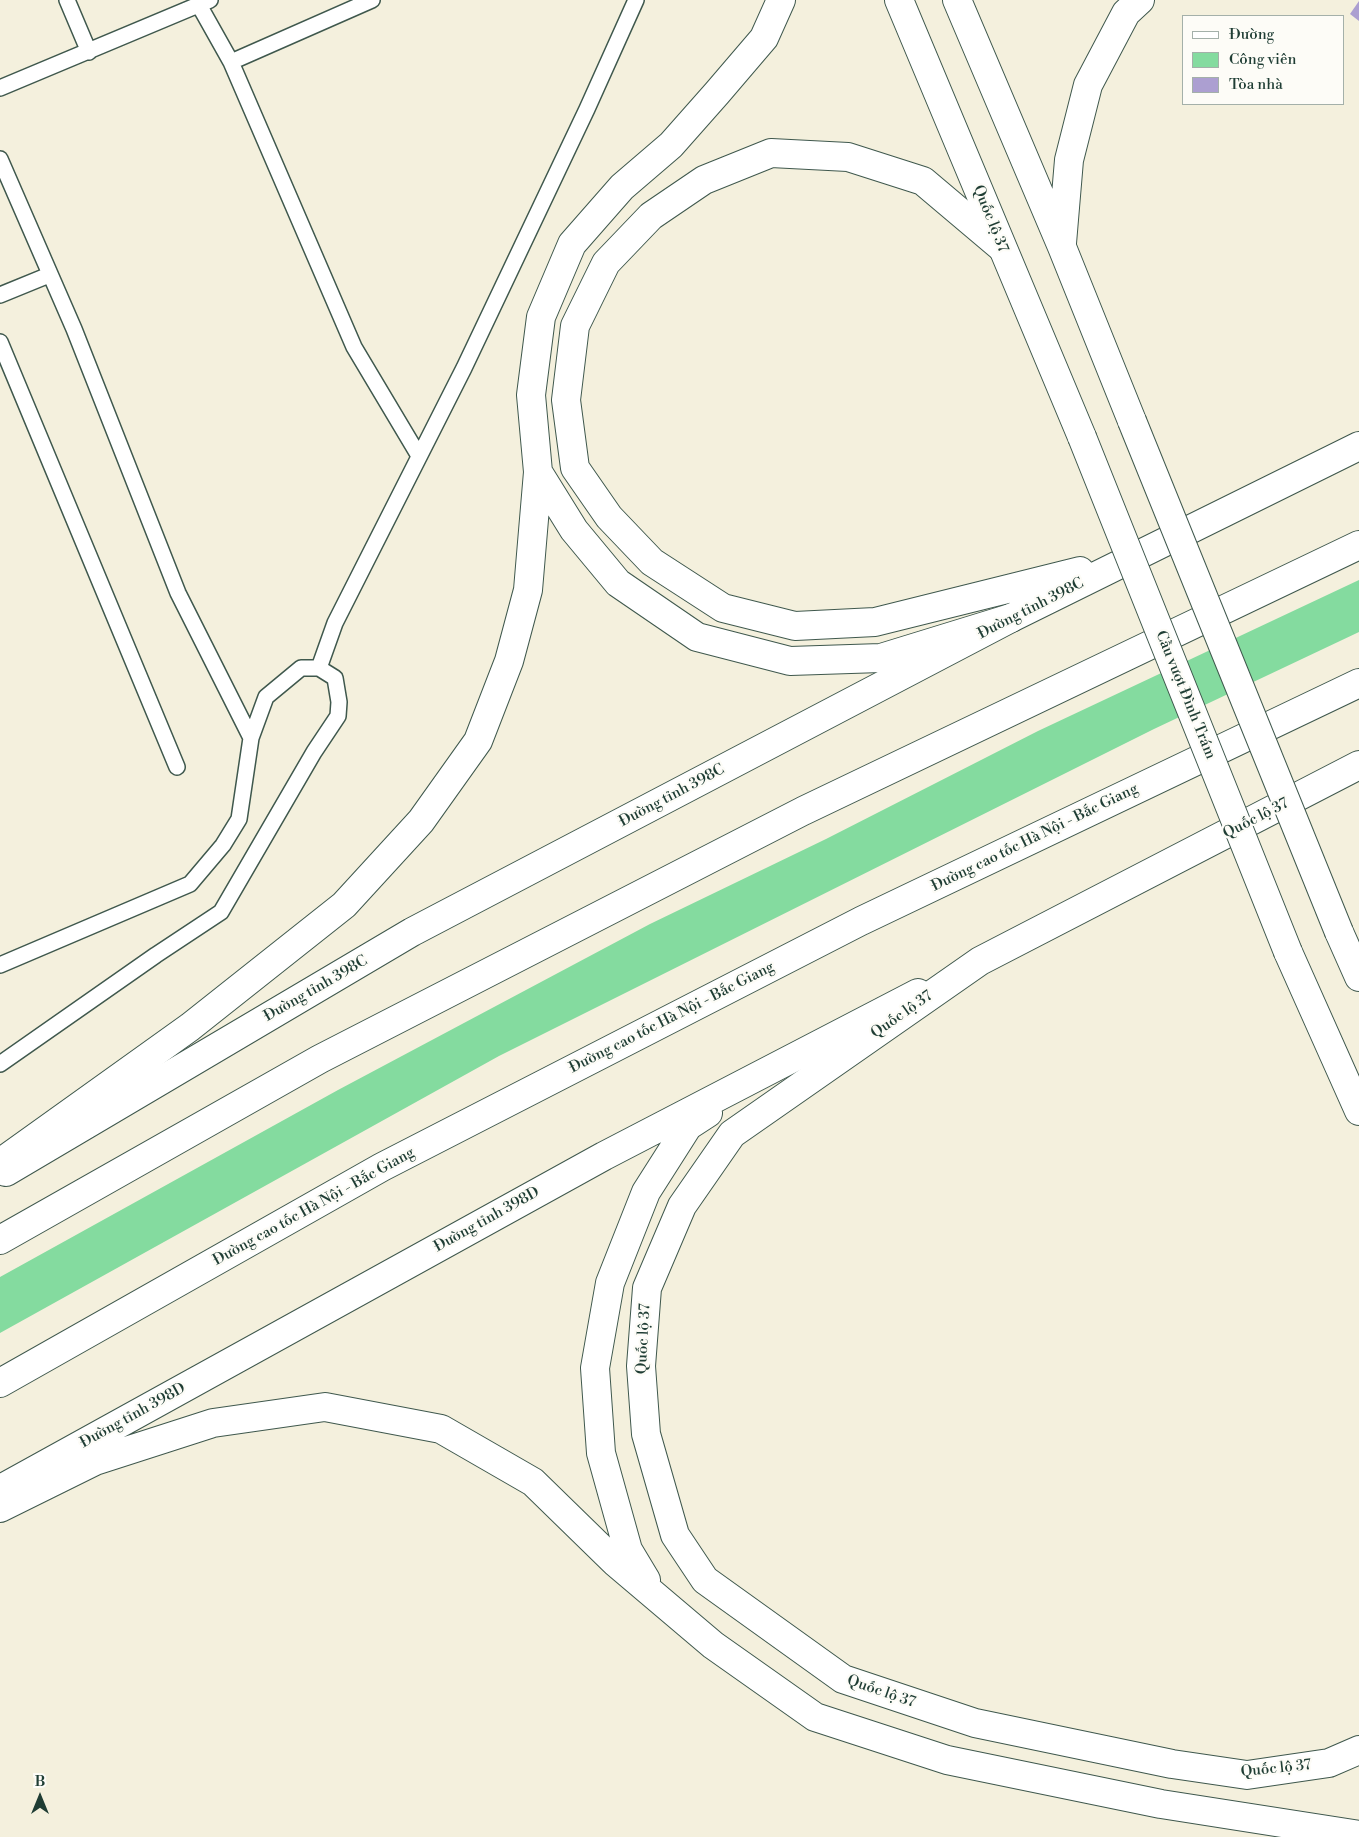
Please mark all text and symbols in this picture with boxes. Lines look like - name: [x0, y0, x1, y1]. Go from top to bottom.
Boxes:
- legend: [1182, 15, 1344, 105]
- text: Đường: [1229, 25, 1274, 44]
- text: Công viên: [1229, 50, 1296, 69]
- text: Tòa nhà: [1229, 75, 1283, 94]
- street label: Quốc lộ 37: [968, 183, 1012, 255]
- street label: Đường tỉnh 398C: [975, 575, 1087, 643]
- street label: Cầu vượt Đình Trám: [1151, 628, 1219, 762]
- street label: Đường tỉnh 398C: [616, 761, 728, 831]
- street label: Đường cao tốc Hà Nội - Bắc Giang: [929, 780, 1141, 896]
- street label: Quốc lộ 37: [1220, 795, 1292, 843]
- street label: Đường tỉnh 398C: [261, 952, 371, 1026]
- street label: Đường cao tốc Hà Nội - Bắc Giang: [567, 958, 777, 1078]
- street label: Quốc lộ 37: [868, 987, 936, 1043]
- street label: Đường cao tốc Hà Nội - Bắc Giang: [210, 1144, 418, 1270]
- street label: Đường tỉnh 398D: [431, 1184, 543, 1256]
- street label: Quốc lộ 37: [633, 1303, 655, 1375]
- street label: Đường tỉnh 398D: [77, 1380, 189, 1452]
- street label: Quốc lộ 37: [845, 1672, 917, 1712]
- street label: Quốc lộ 37: [1240, 1756, 1312, 1782]
- north arrow: [15, 1772, 65, 1822]
- text: B: [35, 1773, 45, 1791]

